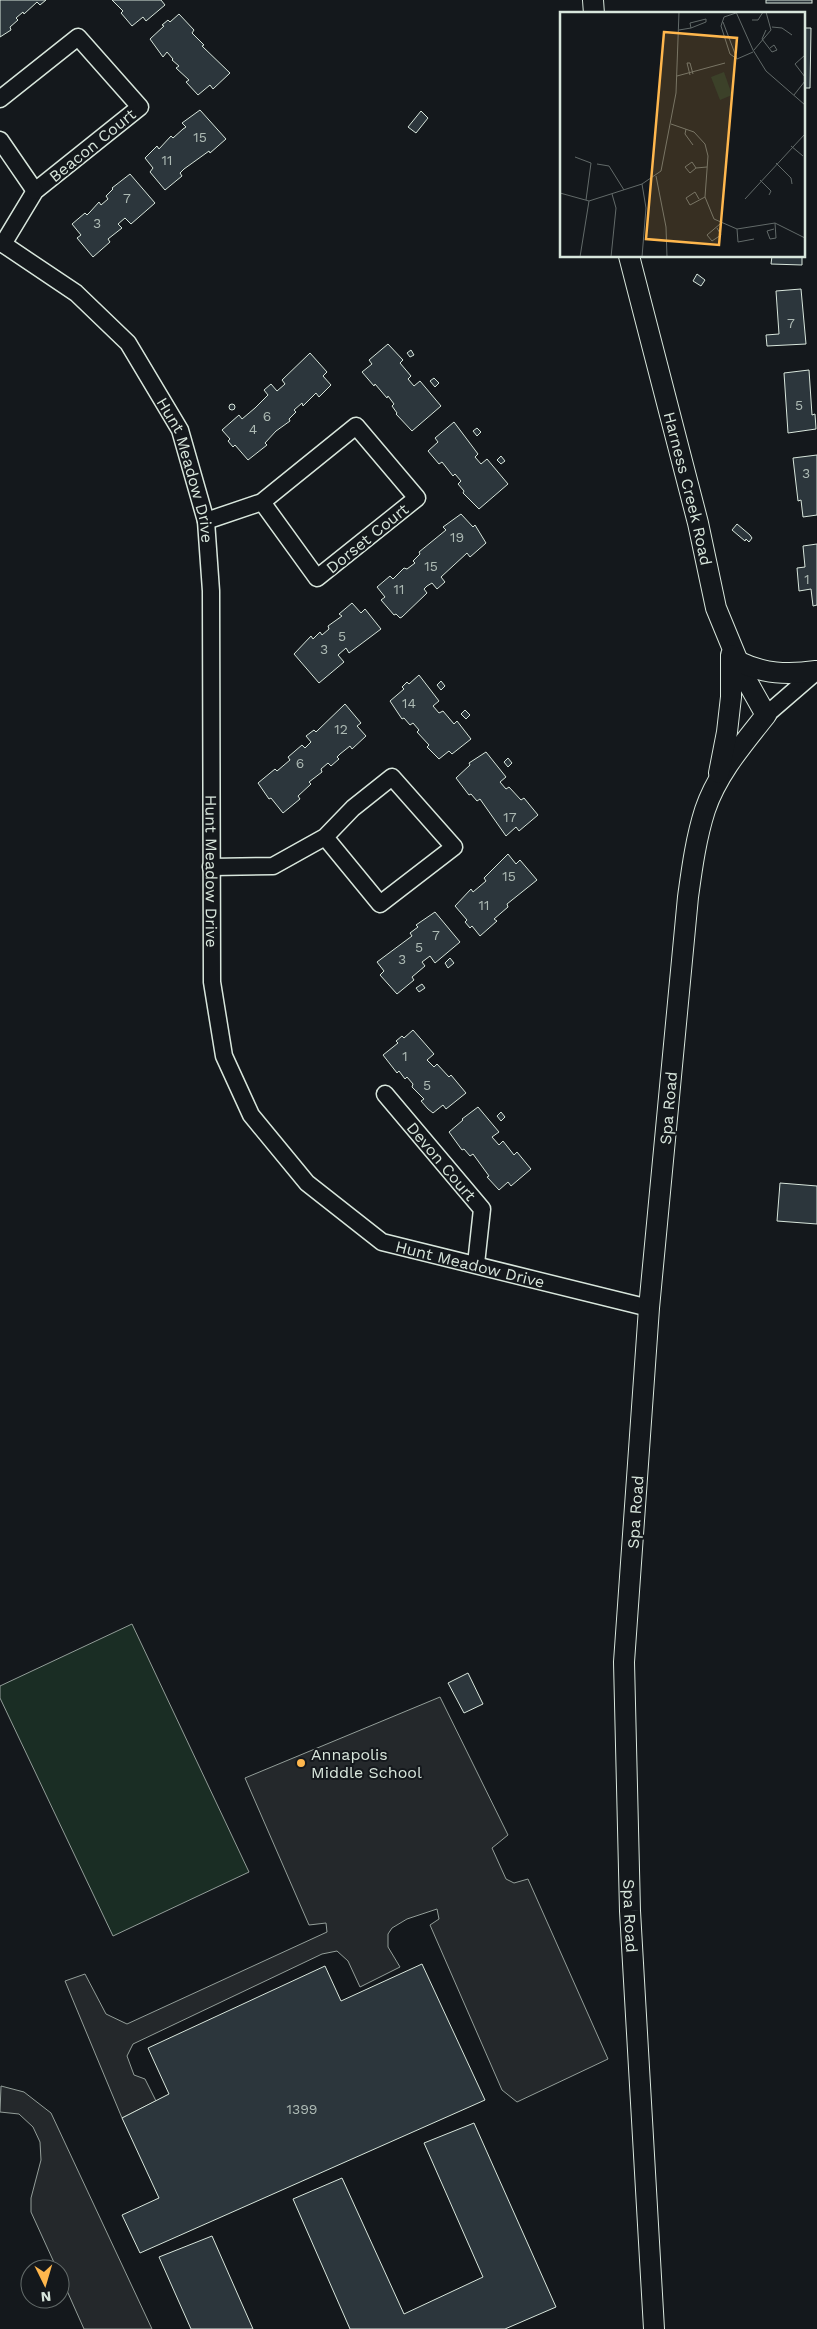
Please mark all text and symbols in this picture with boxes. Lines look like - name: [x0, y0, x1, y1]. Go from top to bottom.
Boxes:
- inset map: [560, 12, 804, 258]
- street label: Beacon Court: [45, 105, 140, 186]
- house number: 15: [193, 129, 207, 145]
- house number: 11: [162, 152, 172, 168]
- house number: 7: [123, 190, 131, 206]
- house number: 3: [93, 215, 101, 231]
- house number: 7: [787, 315, 795, 331]
- street label: Hunt Meadow Drive: [153, 394, 217, 544]
- house number: 5: [795, 397, 803, 413]
- house number: 6: [263, 408, 271, 424]
- street label: Harness Creek Road: [660, 410, 716, 567]
- house number: 4: [249, 421, 257, 437]
- house number: 3: [802, 465, 810, 481]
- street label: Dorset Court: [322, 499, 412, 577]
- house number: 19: [450, 529, 464, 545]
- house number: 15: [424, 558, 438, 574]
- house number: 1: [804, 571, 810, 587]
- house number: 11: [394, 581, 404, 597]
- house number: 5: [338, 628, 346, 644]
- house number: 3: [320, 641, 328, 657]
- house number: 14: [402, 695, 416, 711]
- house number: 12: [334, 721, 348, 737]
- house number: 6: [296, 755, 304, 771]
- street label: Hunt Meadow Drive: [202, 795, 221, 948]
- house number: 17: [503, 809, 517, 825]
- house number: 15: [502, 868, 516, 884]
- house number: 11: [479, 897, 489, 913]
- house number: 7: [432, 927, 440, 943]
- house number: 5: [415, 939, 423, 955]
- house number: 3: [398, 951, 406, 967]
- house number: 1: [402, 1048, 408, 1064]
- street label: Spa Road: [656, 1071, 681, 1145]
- house number: 5: [423, 1077, 431, 1093]
- street label: Devon Court: [403, 1118, 480, 1205]
- street label: Hunt Meadow Drive: [393, 1237, 547, 1292]
- street label: Spa Road: [623, 1475, 648, 1549]
- place label: Annapolis Middle School: [311, 1745, 422, 1782]
- marker: Annapolis Middle School: [295, 1757, 307, 1769]
- street label: Spa Road: [619, 1879, 641, 1953]
- house number: 1399: [287, 2101, 317, 2117]
- north arrow: [20, 2259, 70, 2309]
- text: N: [40, 2289, 52, 2305]

